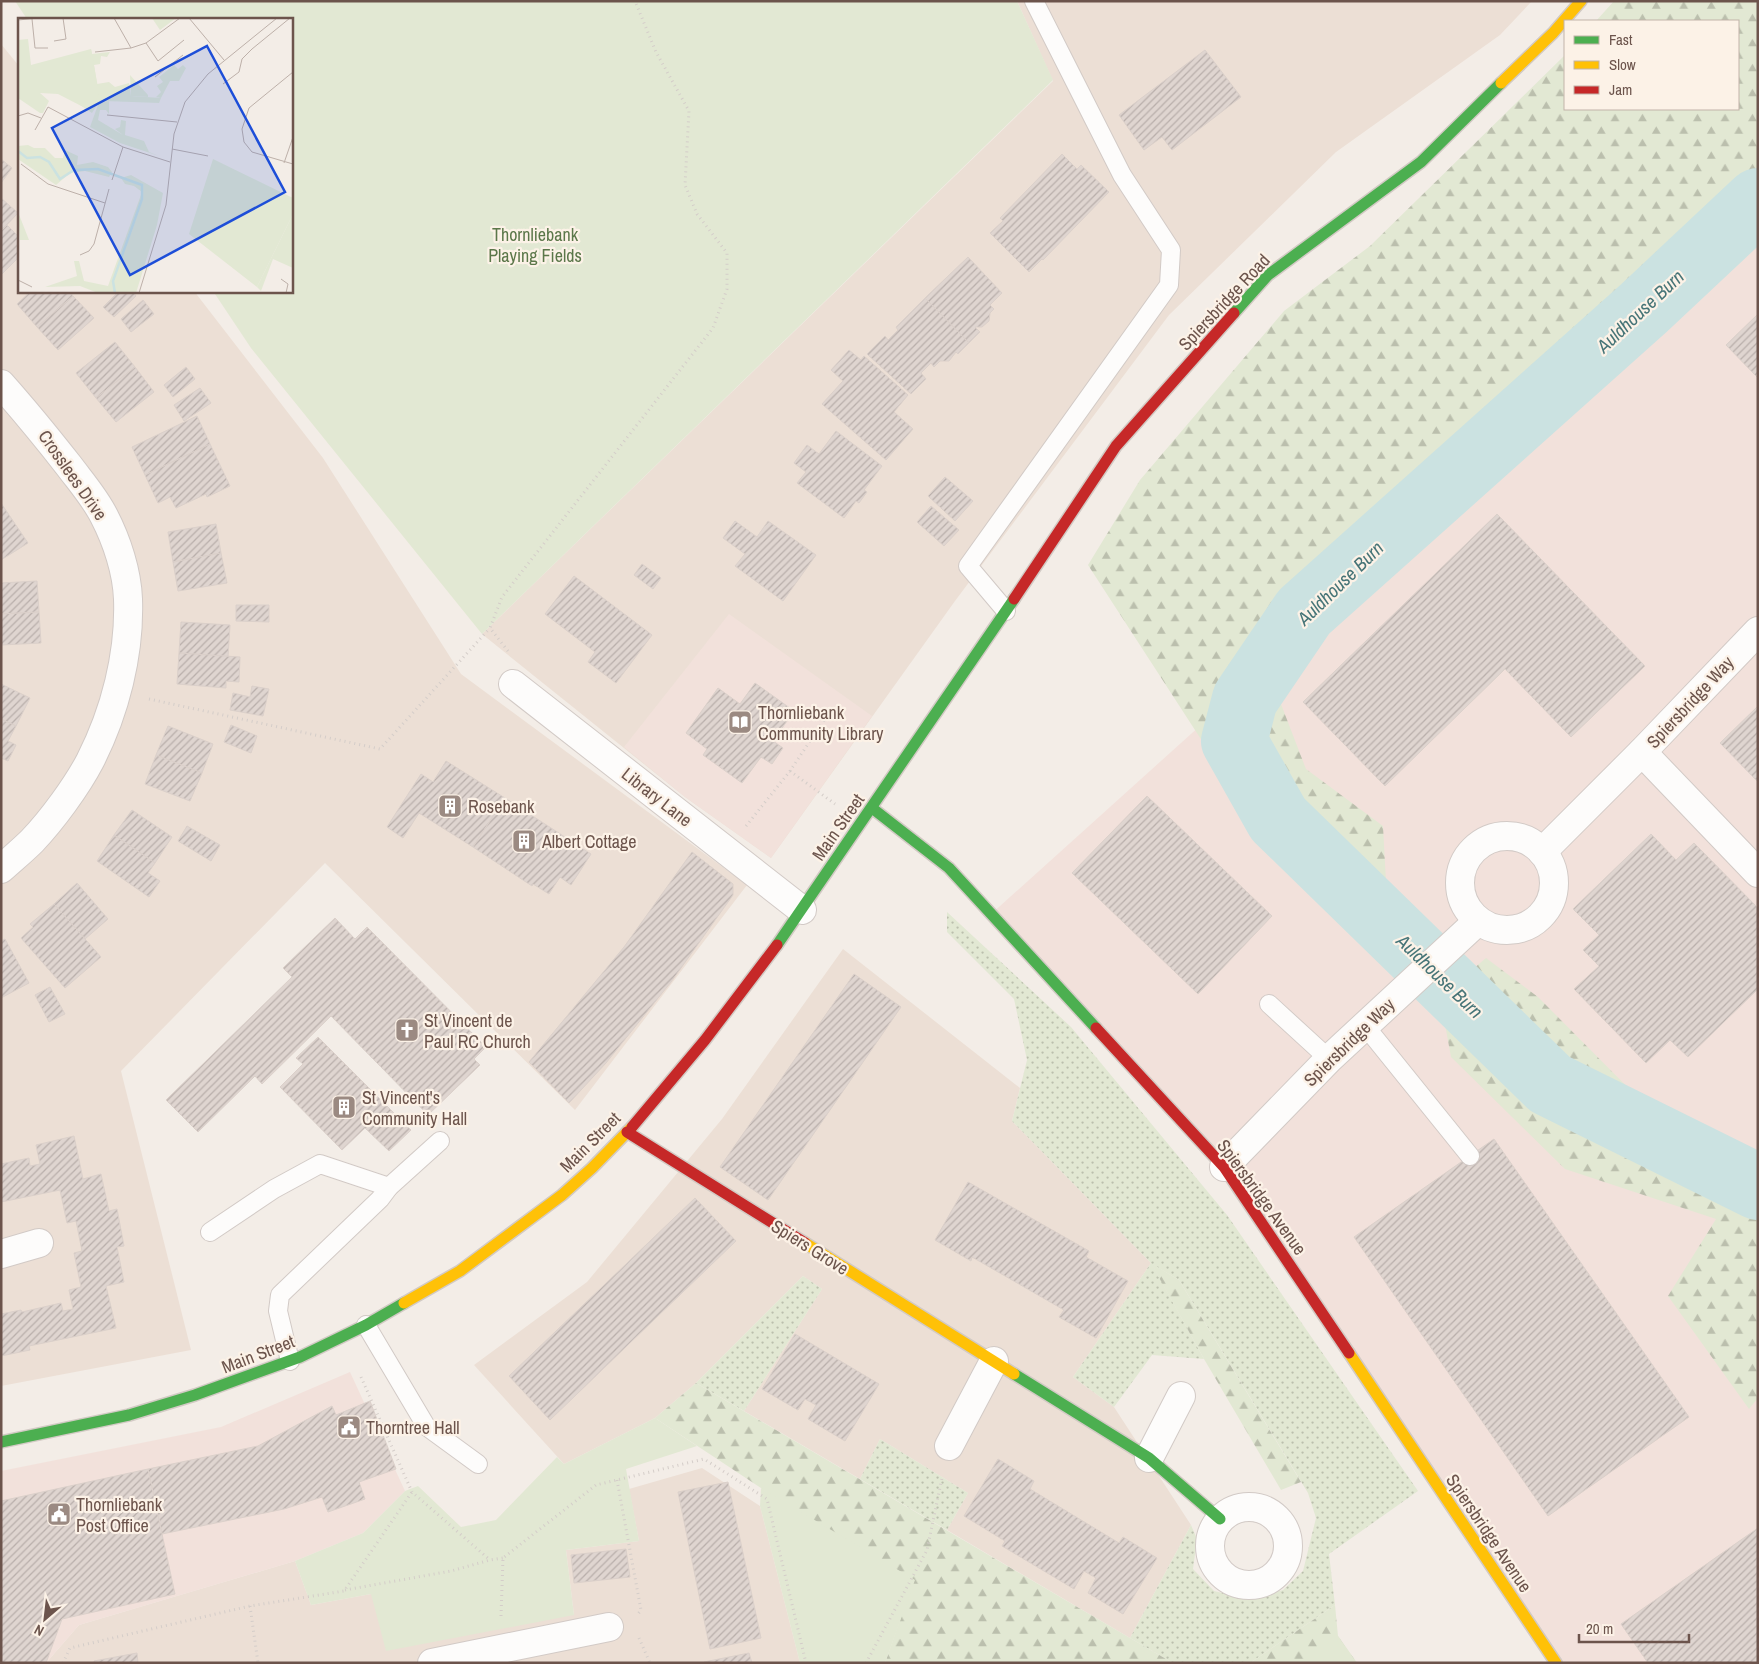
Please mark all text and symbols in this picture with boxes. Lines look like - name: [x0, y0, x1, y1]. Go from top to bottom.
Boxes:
- inset map: [18, 18, 292, 292]
- legend: [1564, 20, 1739, 110]
- text: Fast: [1609, 29, 1633, 50]
- text: Slow: [1609, 54, 1636, 75]
- text: Jam: [1609, 79, 1632, 100]
- park label: Thornliebank Playing Fields: [488, 222, 582, 268]
- street label: Spiersbridge Road: [1173, 248, 1275, 356]
- water label: Auldhouse Burn: [1590, 264, 1689, 359]
- street label: Crosslees Drive: [33, 425, 113, 525]
- water label: Auldhouse Burn: [1290, 535, 1389, 632]
- street label: Spiersbridge Way: [1641, 650, 1740, 754]
- place label: Thornliebank Community Library: [758, 700, 884, 746]
- library icon: Thornliebank Community Library: [727, 709, 753, 735]
- street label: Library Lane: [617, 762, 697, 832]
- street label: Main Street: [806, 789, 870, 865]
- building icon: Rosebank: [437, 793, 463, 819]
- place label: Rosebank: [468, 794, 535, 819]
- building icon: Albert Cottage: [511, 828, 537, 854]
- place label: Albert Cottage: [541, 829, 636, 854]
- water label: Auldhouse Burn: [1390, 927, 1489, 1024]
- street label: Spiersbridge Way: [1298, 992, 1400, 1092]
- place label: St Vincent de Paul RC Church: [424, 1008, 531, 1054]
- church icon: St Vincent de Paul RC Church: [394, 1017, 420, 1043]
- place label: St Vincent's Community Hall: [362, 1085, 467, 1131]
- building icon: St Vincent's Community Hall: [331, 1094, 357, 1120]
- street label: Main Street: [554, 1106, 626, 1178]
- street label: Spiersbridge Avenue: [1211, 1134, 1313, 1260]
- street label: Spiers Grove: [766, 1213, 854, 1281]
- street label: Main Street: [218, 1329, 298, 1379]
- public building icon: Thorntree Hall: [336, 1414, 362, 1440]
- place label: Thorntree Hall: [366, 1415, 460, 1440]
- street label: Spiersbridge Avenue: [1440, 1469, 1538, 1597]
- place label: Thornliebank Post Office: [76, 1492, 163, 1538]
- public building icon: Thornliebank Post Office: [46, 1501, 72, 1527]
- north arrow: [20, 1594, 70, 1644]
- scale bar: [1579, 1612, 1689, 1644]
- text: 20 m: [1586, 1618, 1613, 1639]
- text: N: [31, 1621, 47, 1640]

